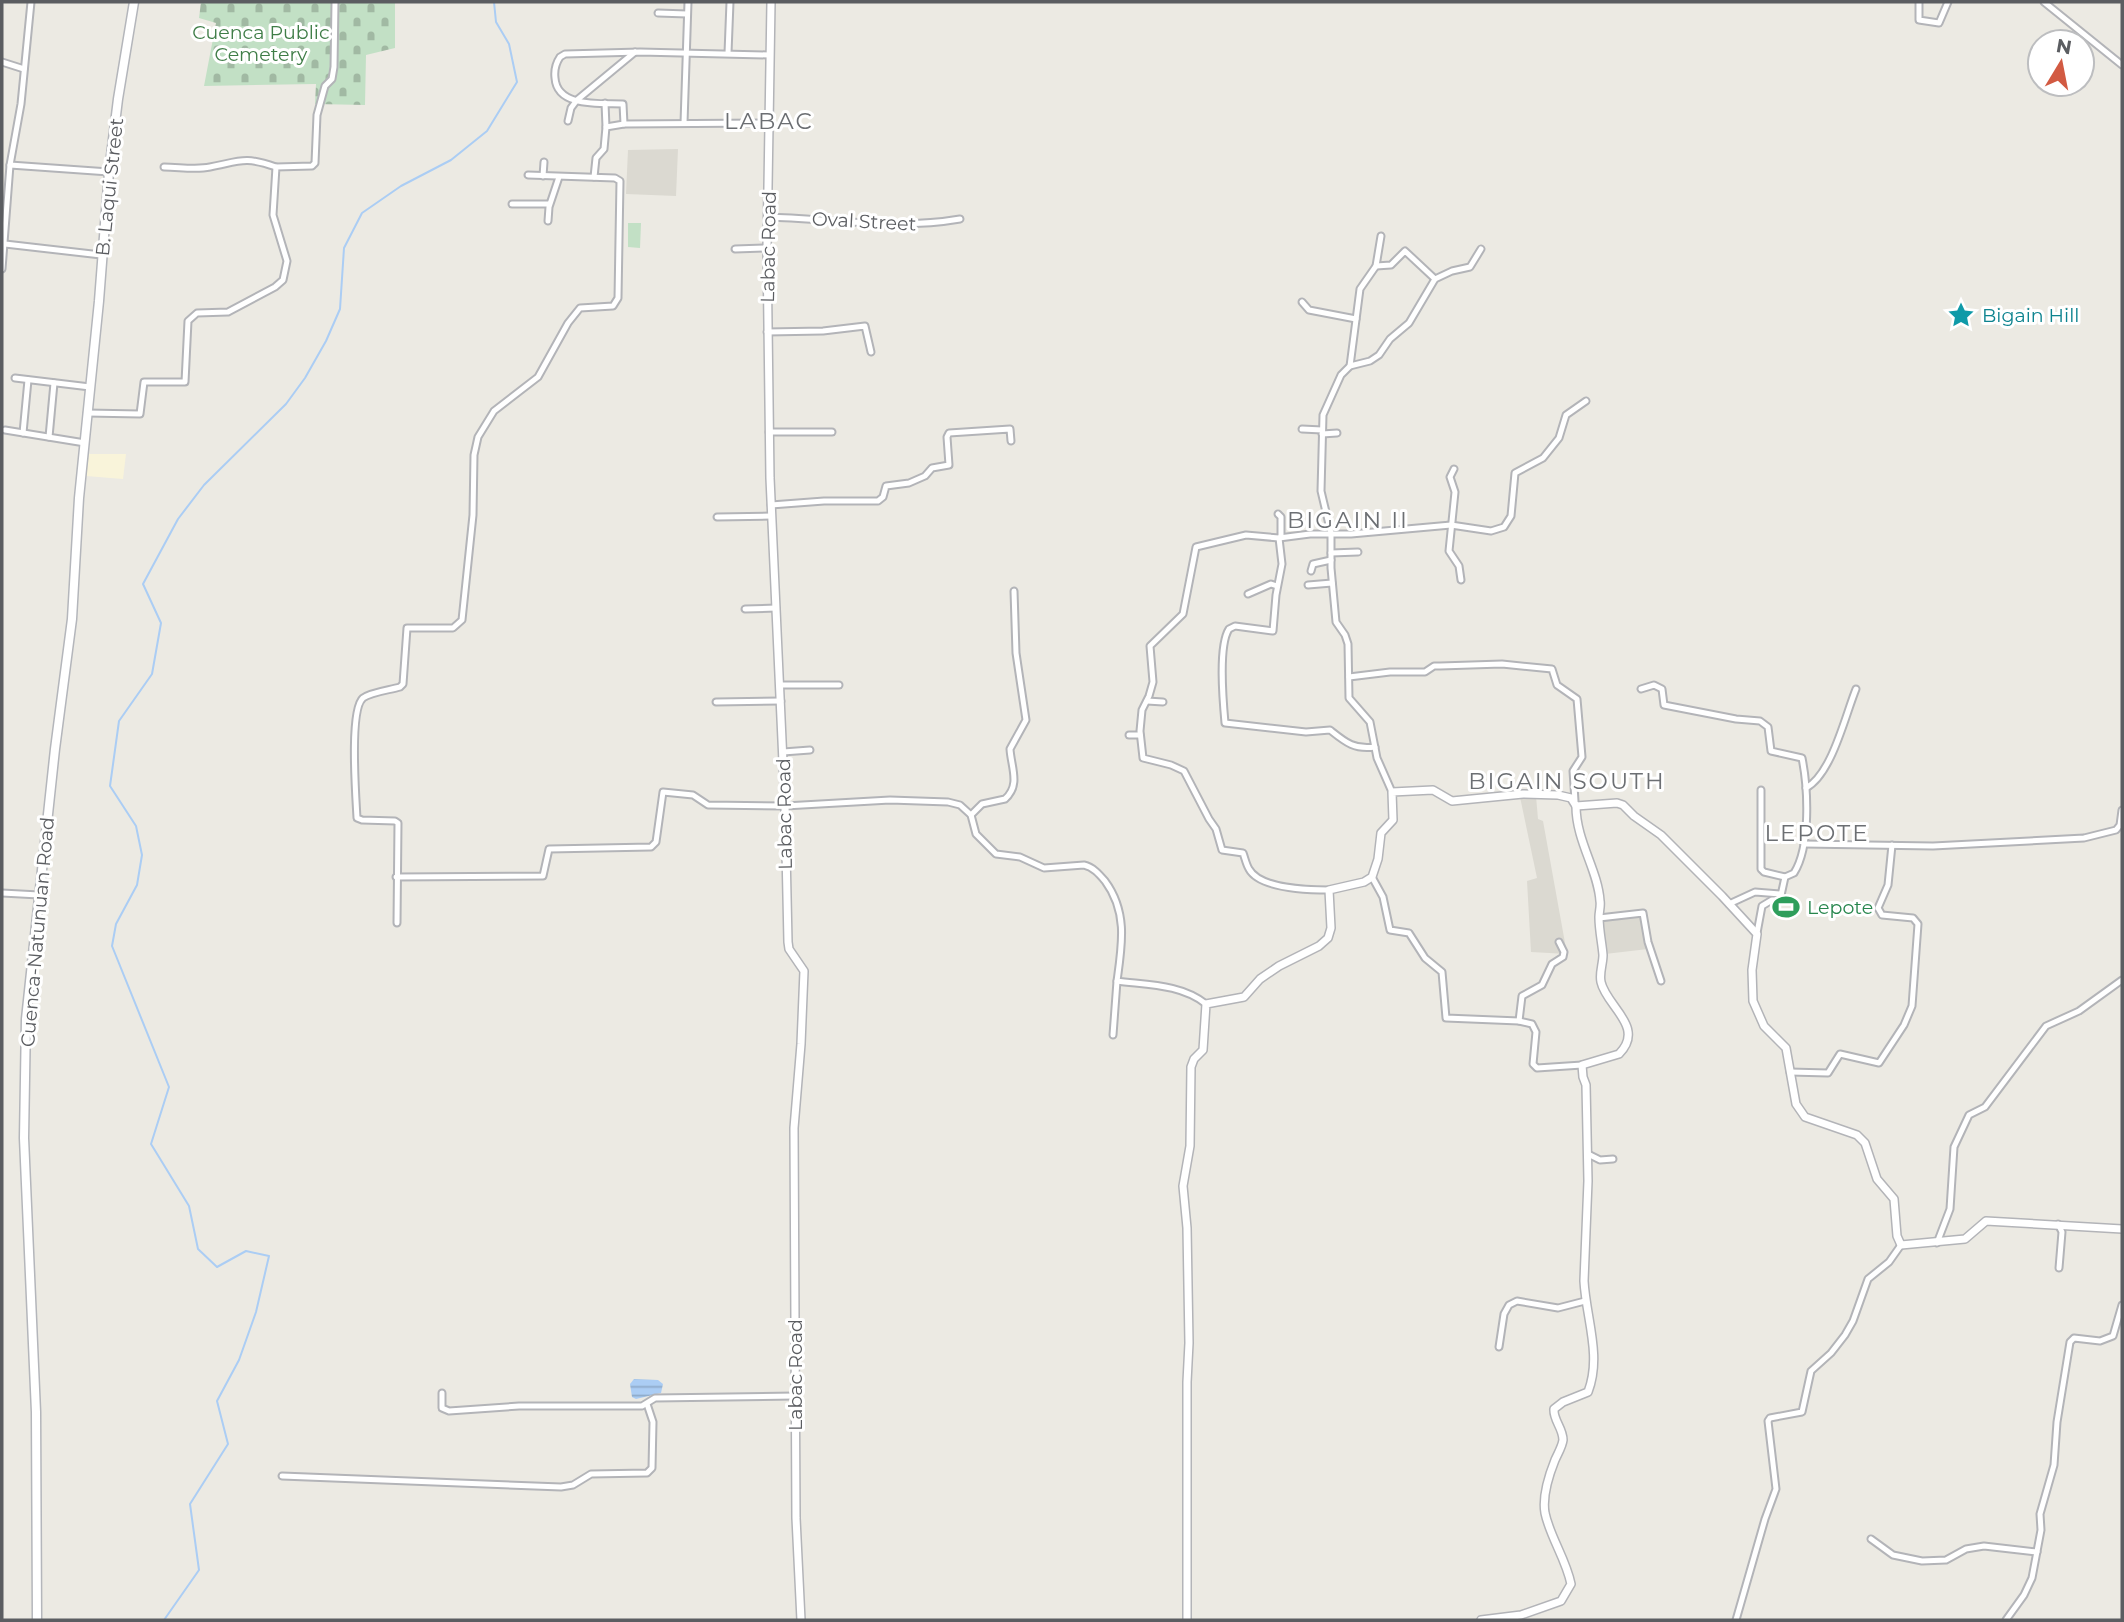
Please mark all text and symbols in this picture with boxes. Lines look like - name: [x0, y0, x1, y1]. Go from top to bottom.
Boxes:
- park label: Cuenca Public Cemetery: [192, 21, 330, 66]
- north arrow: [2026, 28, 2096, 98]
- text: N: [2054, 34, 2073, 59]
- district label: LABAC: [724, 107, 814, 135]
- street label: B. Laqui Street: [91, 116, 128, 257]
- street label: Labac Road: [756, 191, 781, 303]
- street label: Oval Street: [811, 207, 917, 236]
- place icon: Bigain Hill: [1946, 300, 1976, 330]
- place label: Bigain Hill: [1982, 304, 2079, 327]
- district label: BIGAIN II: [1287, 506, 1409, 534]
- street label: Labac Road: [772, 758, 797, 870]
- district label: BIGAIN SOUTH: [1468, 767, 1666, 795]
- street label: Cuenca-Natunuan Road: [16, 816, 59, 1048]
- district label: LEPOTE: [1764, 819, 1870, 847]
- sports icon: Lepote: [1771, 892, 1801, 922]
- place label: Lepote: [1807, 896, 1873, 919]
- street label: Labac Road: [784, 1319, 807, 1431]

